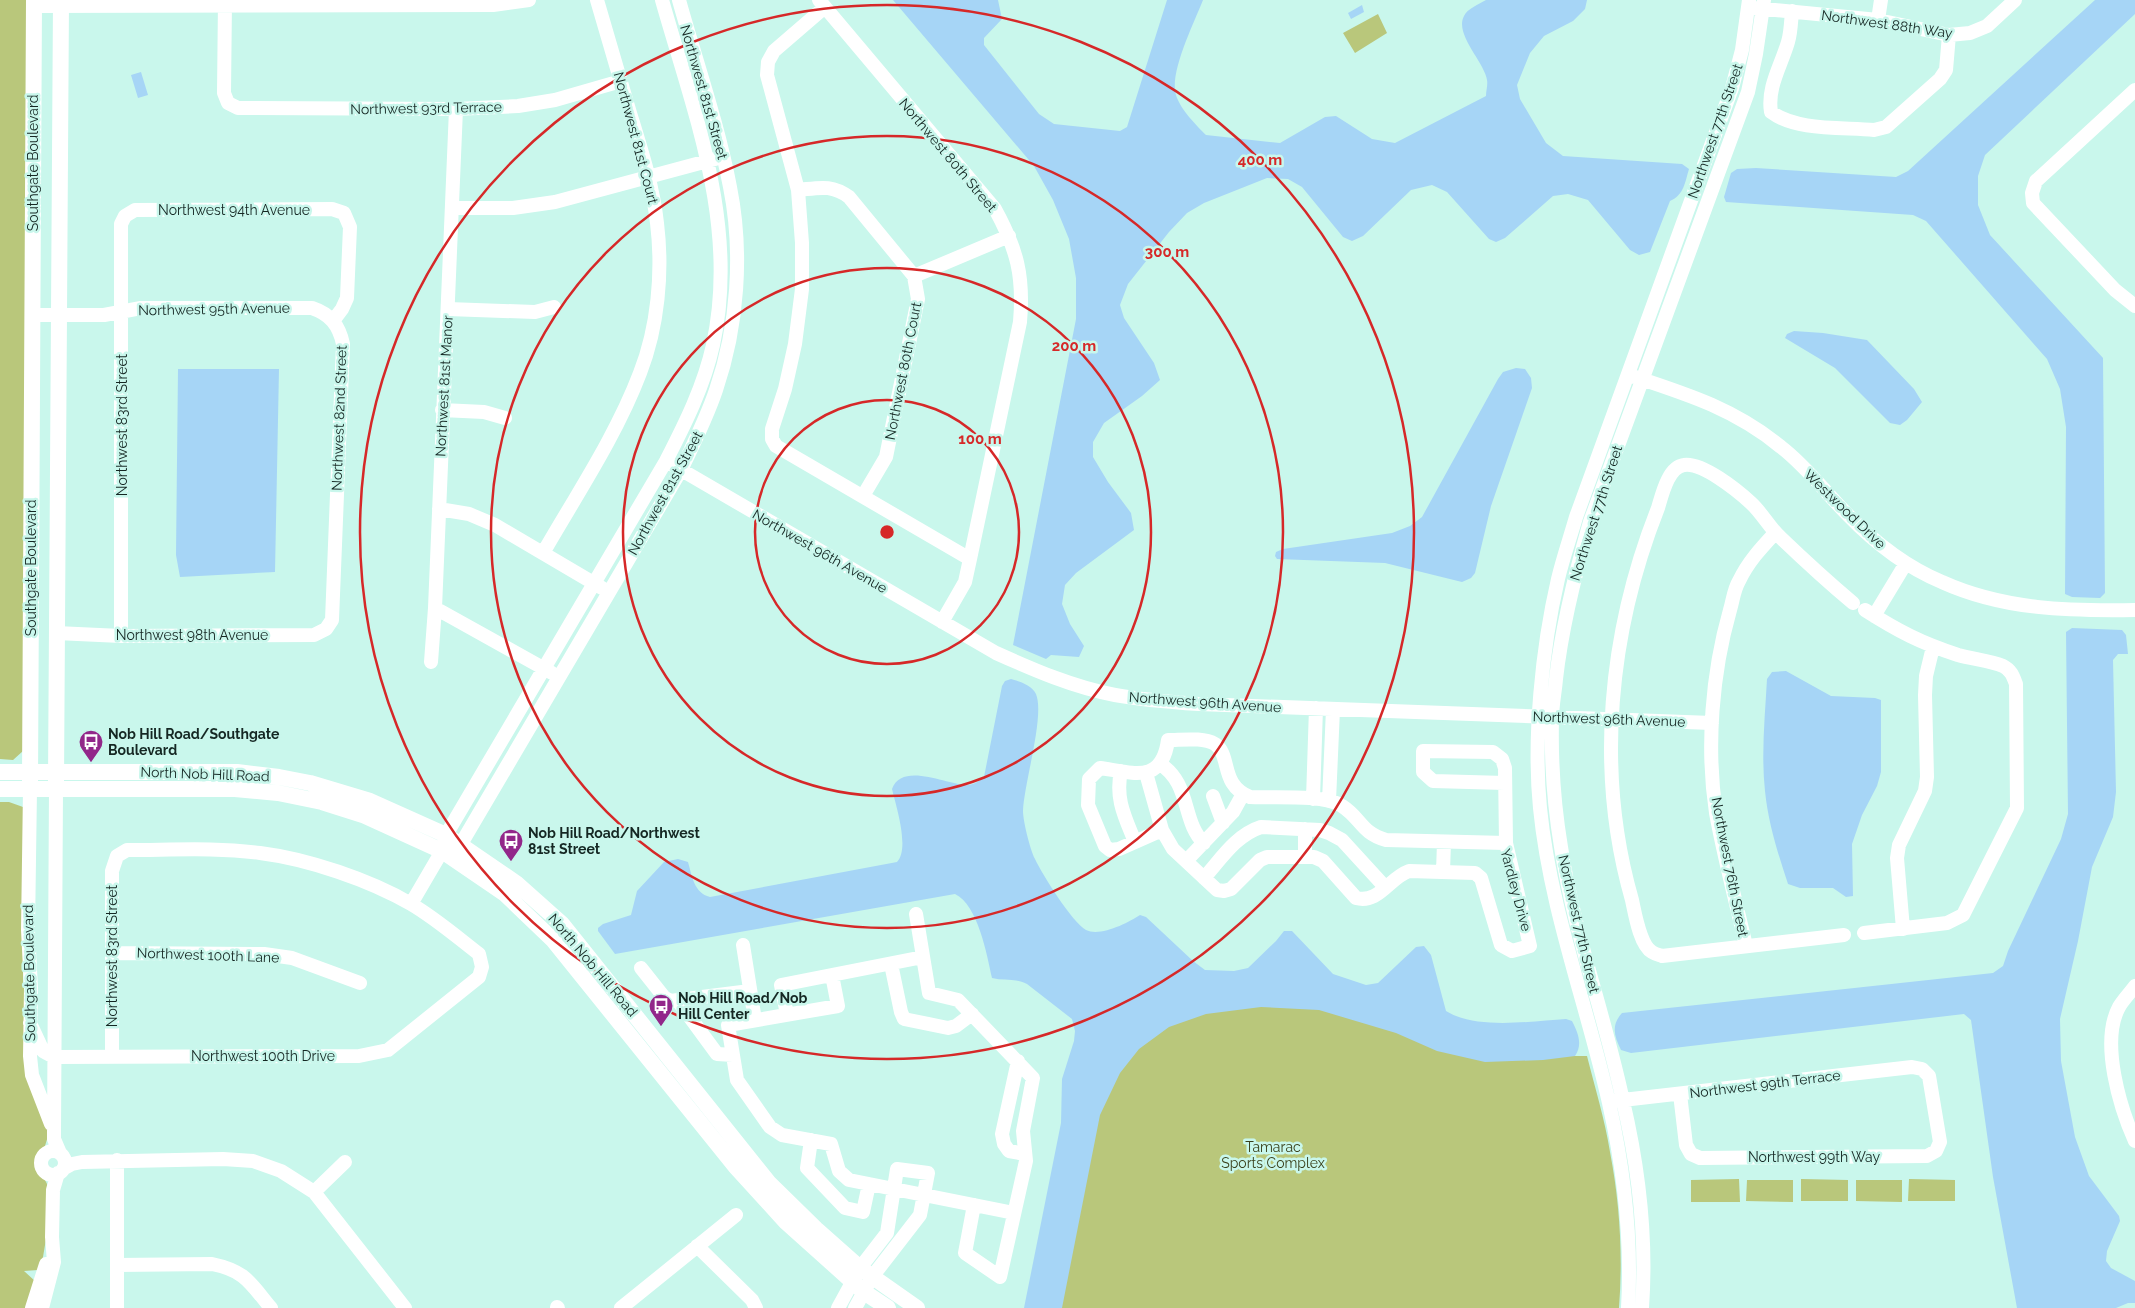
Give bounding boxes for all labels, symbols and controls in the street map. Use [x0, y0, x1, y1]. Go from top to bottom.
street label: Northwest 88th Way [1820, 7, 1954, 41]
street label: Northwest 81st Street [677, 23, 731, 161]
street label: Northwest 77th Street [1684, 61, 1746, 200]
street label: Northwest 81st Court [611, 70, 661, 206]
street label: Southgate Boulevard [25, 95, 41, 231]
street label: Northwest 80th Street [896, 95, 1000, 215]
street label: Northwest 93rd Terrace [350, 99, 502, 117]
text: 400 m [1238, 151, 1282, 169]
street label: Northwest 94th Avenue [158, 202, 310, 218]
text: 300 m [1145, 243, 1189, 261]
street label: Northwest 95th Avenue [138, 300, 290, 318]
street label: Northwest 80th Court [882, 300, 924, 441]
street label: Northwest 81st Manor [432, 315, 456, 457]
text: 200 m [1052, 337, 1096, 355]
street label: Northwest 82nd Street [328, 345, 350, 491]
street label: Northwest 83rd Street [114, 353, 130, 496]
street label: Northwest 81st Street [624, 428, 706, 558]
text: 100 m [958, 430, 1002, 448]
street label: Northwest 77th Street [1567, 443, 1626, 583]
street label: Westwood Drive [1801, 466, 1889, 552]
street label: Southgate Boulevard [23, 500, 39, 636]
street label: Northwest 96th Avenue [750, 506, 890, 596]
centre of rings [878, 523, 896, 541]
street label: Northwest 98th Avenue [116, 627, 268, 643]
street label: Northwest 96th Avenue [1128, 689, 1282, 715]
street label: Northwest 96th Avenue [1532, 708, 1686, 730]
place label: Nob Hill Road/Southgate Boulevard [108, 726, 280, 758]
bus stop icon: Nob Hill Road/Southgate Boulevard [78, 729, 104, 763]
street label: North Nob Hill Road [140, 764, 270, 784]
street label: Northwest 76th Street [1709, 796, 1751, 939]
place label: Nob Hill Road/Northwest 81st Street [528, 825, 700, 857]
bus stop icon: Nob Hill Road/Northwest 81st Street [498, 828, 524, 862]
street label: Yardley Drive [1497, 847, 1535, 933]
street label: Northwest 77th Street [1555, 853, 1603, 995]
street label: Northwest 83rd Street [104, 884, 120, 1027]
street label: Southgate Boulevard [20, 905, 38, 1041]
street label: North Nob Hill Road [545, 910, 641, 1020]
street label: Northwest 100th Lane [136, 945, 280, 965]
place label: Nob Hill Road/Nob Hill Center [678, 990, 808, 1022]
bus stop icon: Nob Hill Road/Nob Hill Center [648, 993, 674, 1027]
street label: Northwest 100th Drive [191, 1048, 335, 1064]
street label: Northwest 99th Terrace [1689, 1067, 1841, 1101]
park label: Tamarac Sports Complex [1221, 1139, 1325, 1171]
street label: Northwest 99th Way [1748, 1149, 1881, 1165]

